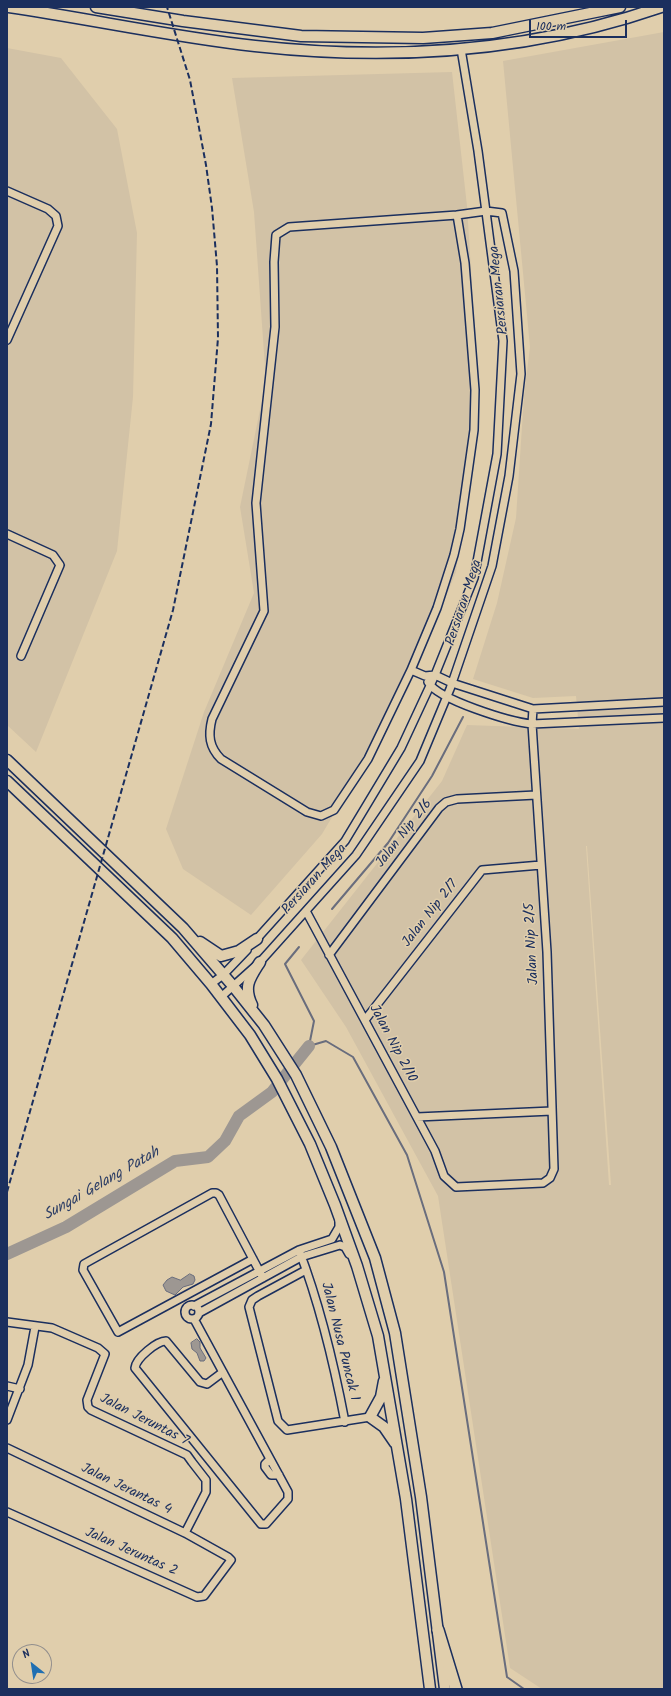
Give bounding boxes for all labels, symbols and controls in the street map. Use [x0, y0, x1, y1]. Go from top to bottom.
scale bar [531, 12, 629, 38]
text: 100 m [536, 17, 566, 36]
street label: Persiaran Mega [487, 245, 513, 335]
street label: Persiaran Mega [443, 558, 487, 648]
street label: Jalan Nip 2/6 [373, 796, 437, 872]
street label: Persiaran Mega [279, 841, 351, 919]
street label: Jalan Nip 2/7 [399, 877, 463, 951]
street label: Jalan Nip 2/5 [522, 903, 544, 985]
street label: Jalan Nip 2/10 [364, 1002, 420, 1086]
water label: Sungai Gelang Patah [41, 1145, 163, 1225]
street label: Jalan Nusa Puncak 1 [316, 1281, 362, 1403]
street label: Jalan Jeruntas 7 [97, 1391, 191, 1451]
street label: Jalan Jerantas 4 [78, 1461, 174, 1519]
street label: Jalan Jeruntas 2 [82, 1525, 180, 1581]
north arrow [12, 1644, 52, 1684]
text: N [19, 1645, 34, 1664]

